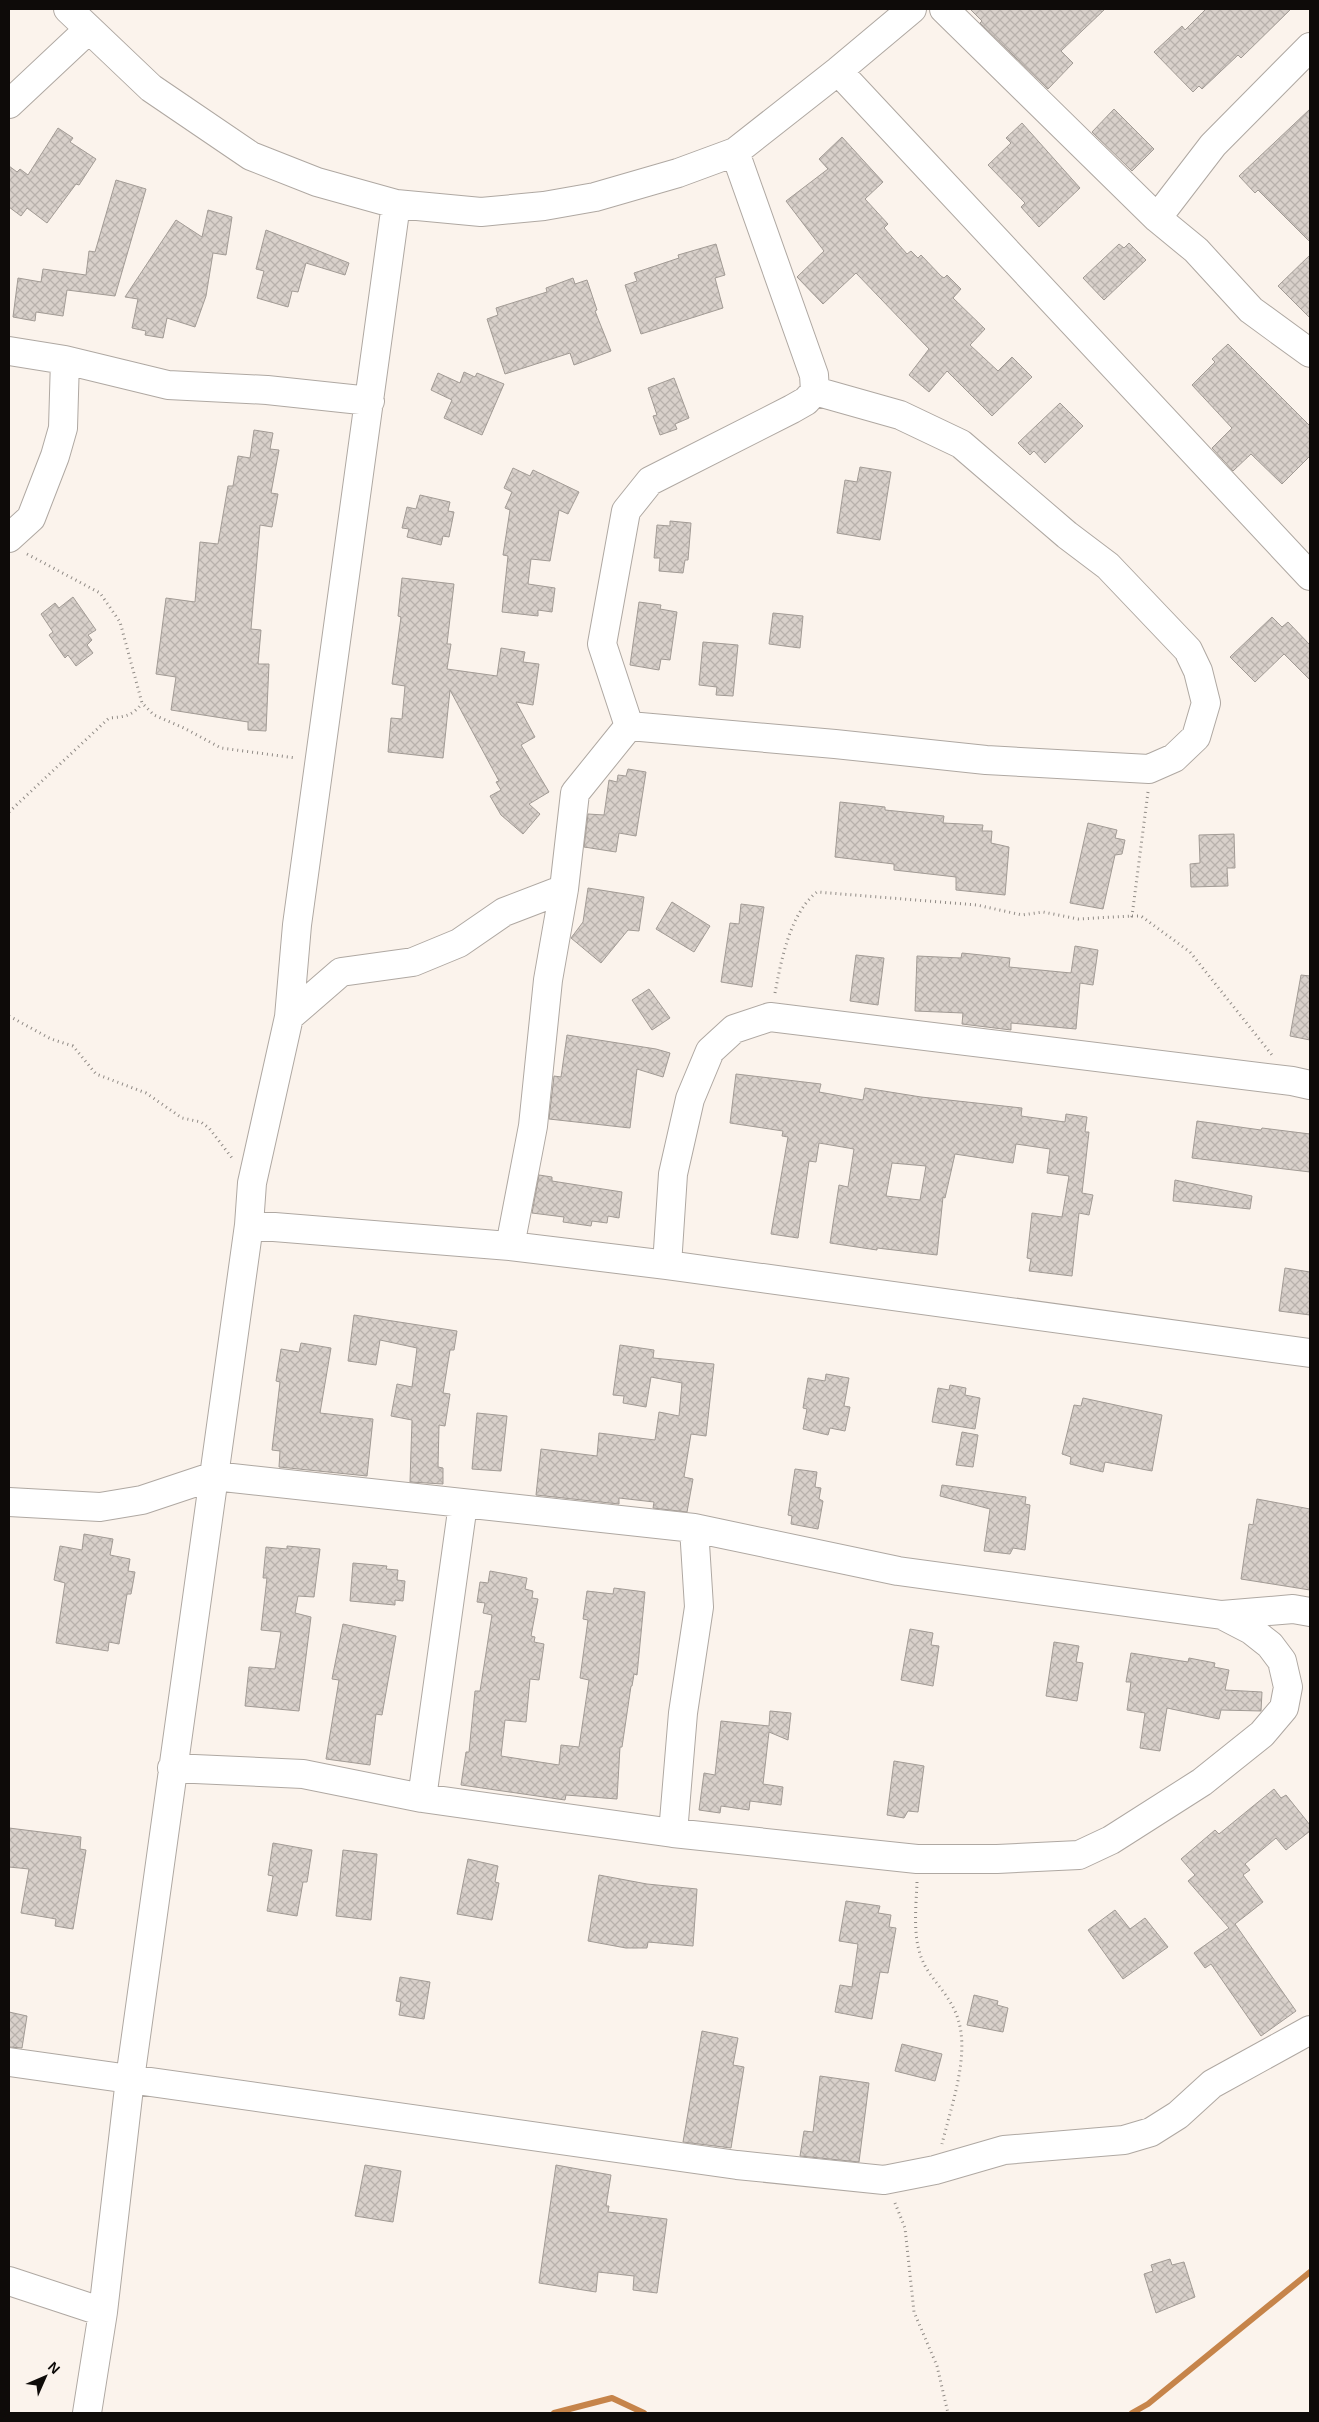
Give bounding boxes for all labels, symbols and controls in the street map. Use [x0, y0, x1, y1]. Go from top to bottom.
north arrow [20, 2352, 70, 2402]
text: N [45, 2359, 63, 2377]

